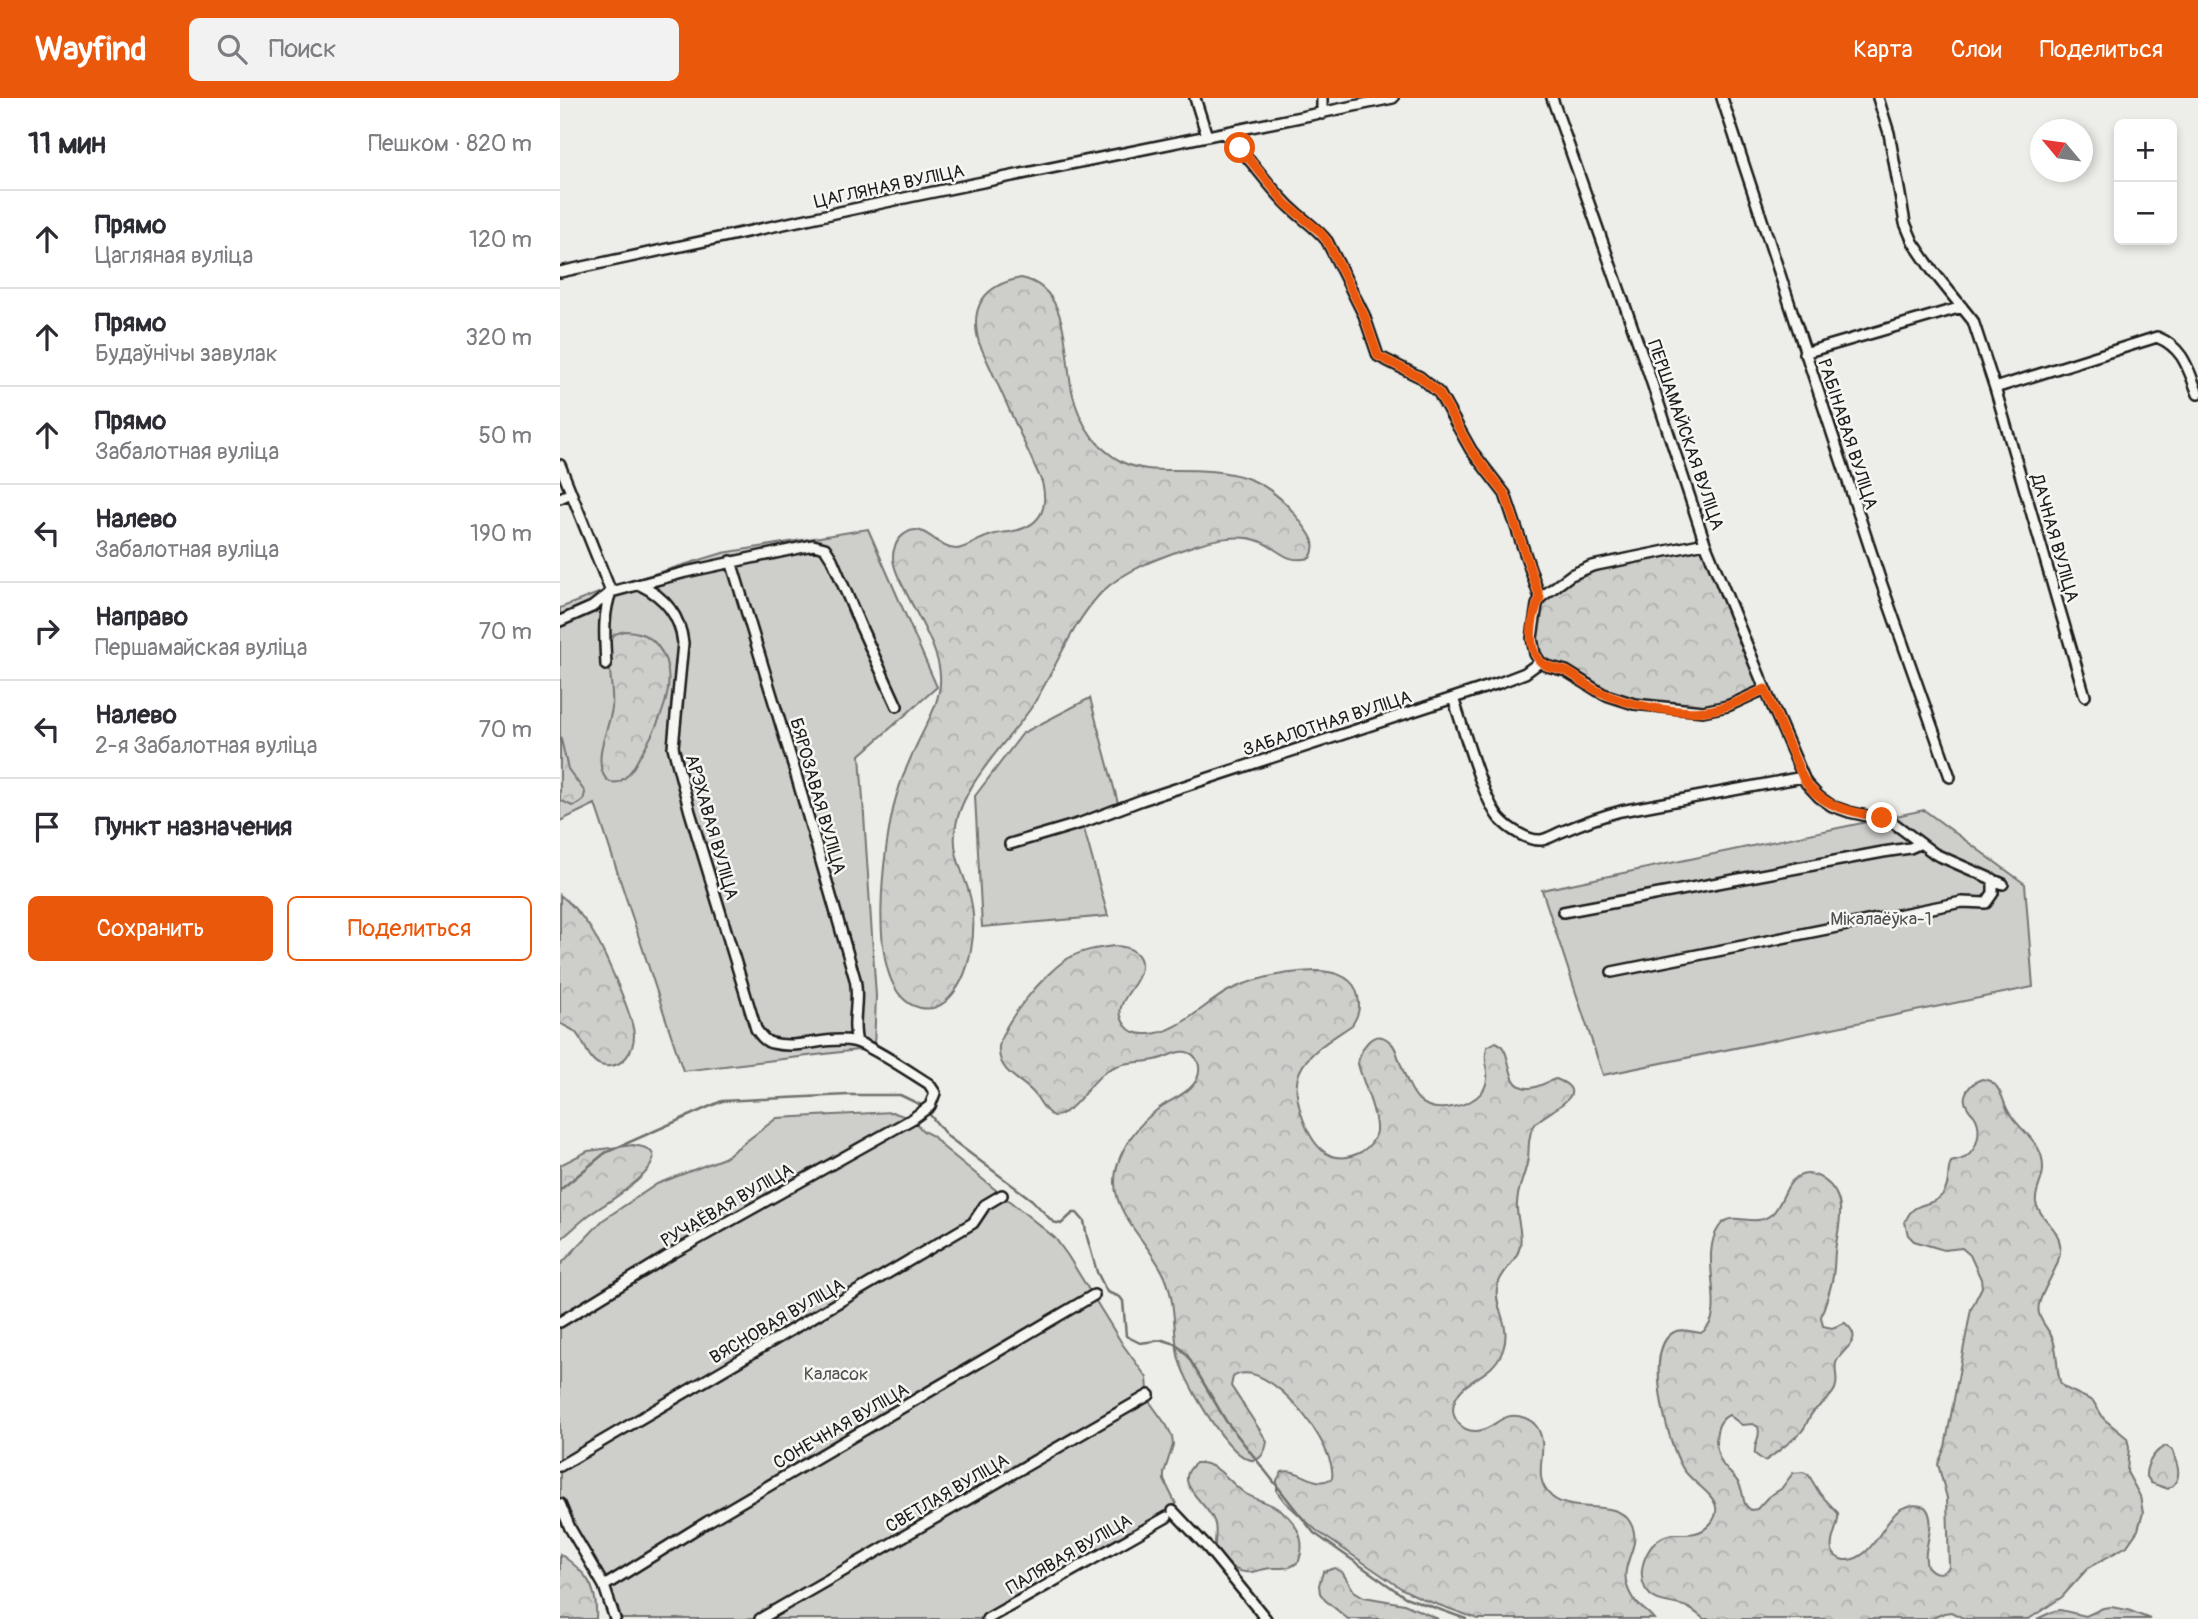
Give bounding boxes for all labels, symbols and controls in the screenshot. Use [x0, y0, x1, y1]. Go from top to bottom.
search box [189, 18, 679, 81]
text: Wayfind [35, 29, 147, 70]
icon: search [213, 30, 251, 68]
text: Поиск [269, 33, 337, 65]
text: Карта [1853, 35, 1913, 64]
text: Слои [1951, 35, 2002, 64]
text: Поделиться [2040, 35, 2163, 64]
north arrow [2030, 119, 2093, 182]
map controls [2114, 119, 2177, 245]
button: + [2114, 119, 2177, 182]
text: 11 мин [28, 125, 106, 162]
text: Пешком · 820 m [368, 129, 532, 158]
route start [1224, 132, 1255, 163]
street label: ЦАГЛЯНАЯ ВУЛІЦА [812, 159, 967, 214]
button: − [2114, 182, 2177, 245]
text: Прямо [95, 209, 166, 241]
icon: ahead [28, 220, 66, 258]
text: 120 m [469, 225, 532, 254]
text: Цагляная вуліца [95, 241, 253, 270]
text: Прямо [95, 307, 166, 339]
icon: ahead [28, 318, 66, 356]
text: 320 m [465, 323, 532, 352]
street label: ПЕРШАМАЙСКАЯ ВУЛІЦА [1642, 337, 1729, 534]
text: Будаўнічы завулак [95, 339, 278, 368]
street label: РАБІНАВАЯ ВУЛІЦА [1812, 356, 1883, 513]
text: Прямо [95, 405, 166, 437]
icon: ahead [28, 416, 66, 454]
text: 50 m [478, 421, 532, 450]
text: Забалотная вуліца [95, 437, 279, 466]
street label: ДАЧНАЯ ВУЛІЦА [2025, 471, 2084, 605]
text: Налево [95, 503, 177, 535]
icon: left [28, 514, 66, 552]
text: 190 m [470, 519, 532, 548]
text: Забалотная вуліца [95, 535, 279, 564]
text: Направо [95, 601, 188, 633]
icon: right [28, 612, 66, 650]
text: 70 m [479, 617, 532, 646]
text: Першамайская вуліца [95, 633, 307, 662]
street label: ЗАБАЛОТНАЯ ВУЛІЦА [1240, 685, 1415, 762]
text: Налево [95, 699, 177, 731]
icon: left [28, 710, 66, 748]
text: 70 m [479, 715, 532, 744]
street label: БЯРОЗАВАЯ ВУЛІЦА [784, 715, 851, 877]
text: 2-я Забалотная вуліца [95, 731, 318, 760]
street label: АРЭХАВАЯ ВУЛІЦА [680, 752, 743, 903]
route end [1866, 802, 1897, 833]
icon: arrive [28, 808, 66, 846]
text: Пункт назначения [95, 811, 292, 843]
button: Сохранить [28, 896, 273, 961]
button: Поделиться [287, 896, 532, 961]
park label: Мікалаёўка-1 [1830, 908, 1932, 931]
street label: РУЧАЁВАЯ ВУЛІЦА [657, 1158, 798, 1253]
street label: ВЯСНОВАЯ ВУЛІЦА [706, 1273, 849, 1369]
park label: Каласок [804, 1363, 868, 1386]
street label: СОНЕЧНАЯ ВУЛІЦА [769, 1378, 913, 1475]
street label: СВЕТЛАЯ ВУЛІЦА [881, 1449, 1013, 1538]
street label: ПАЛЯВАЯ ВУЛІЦА [1002, 1509, 1136, 1600]

